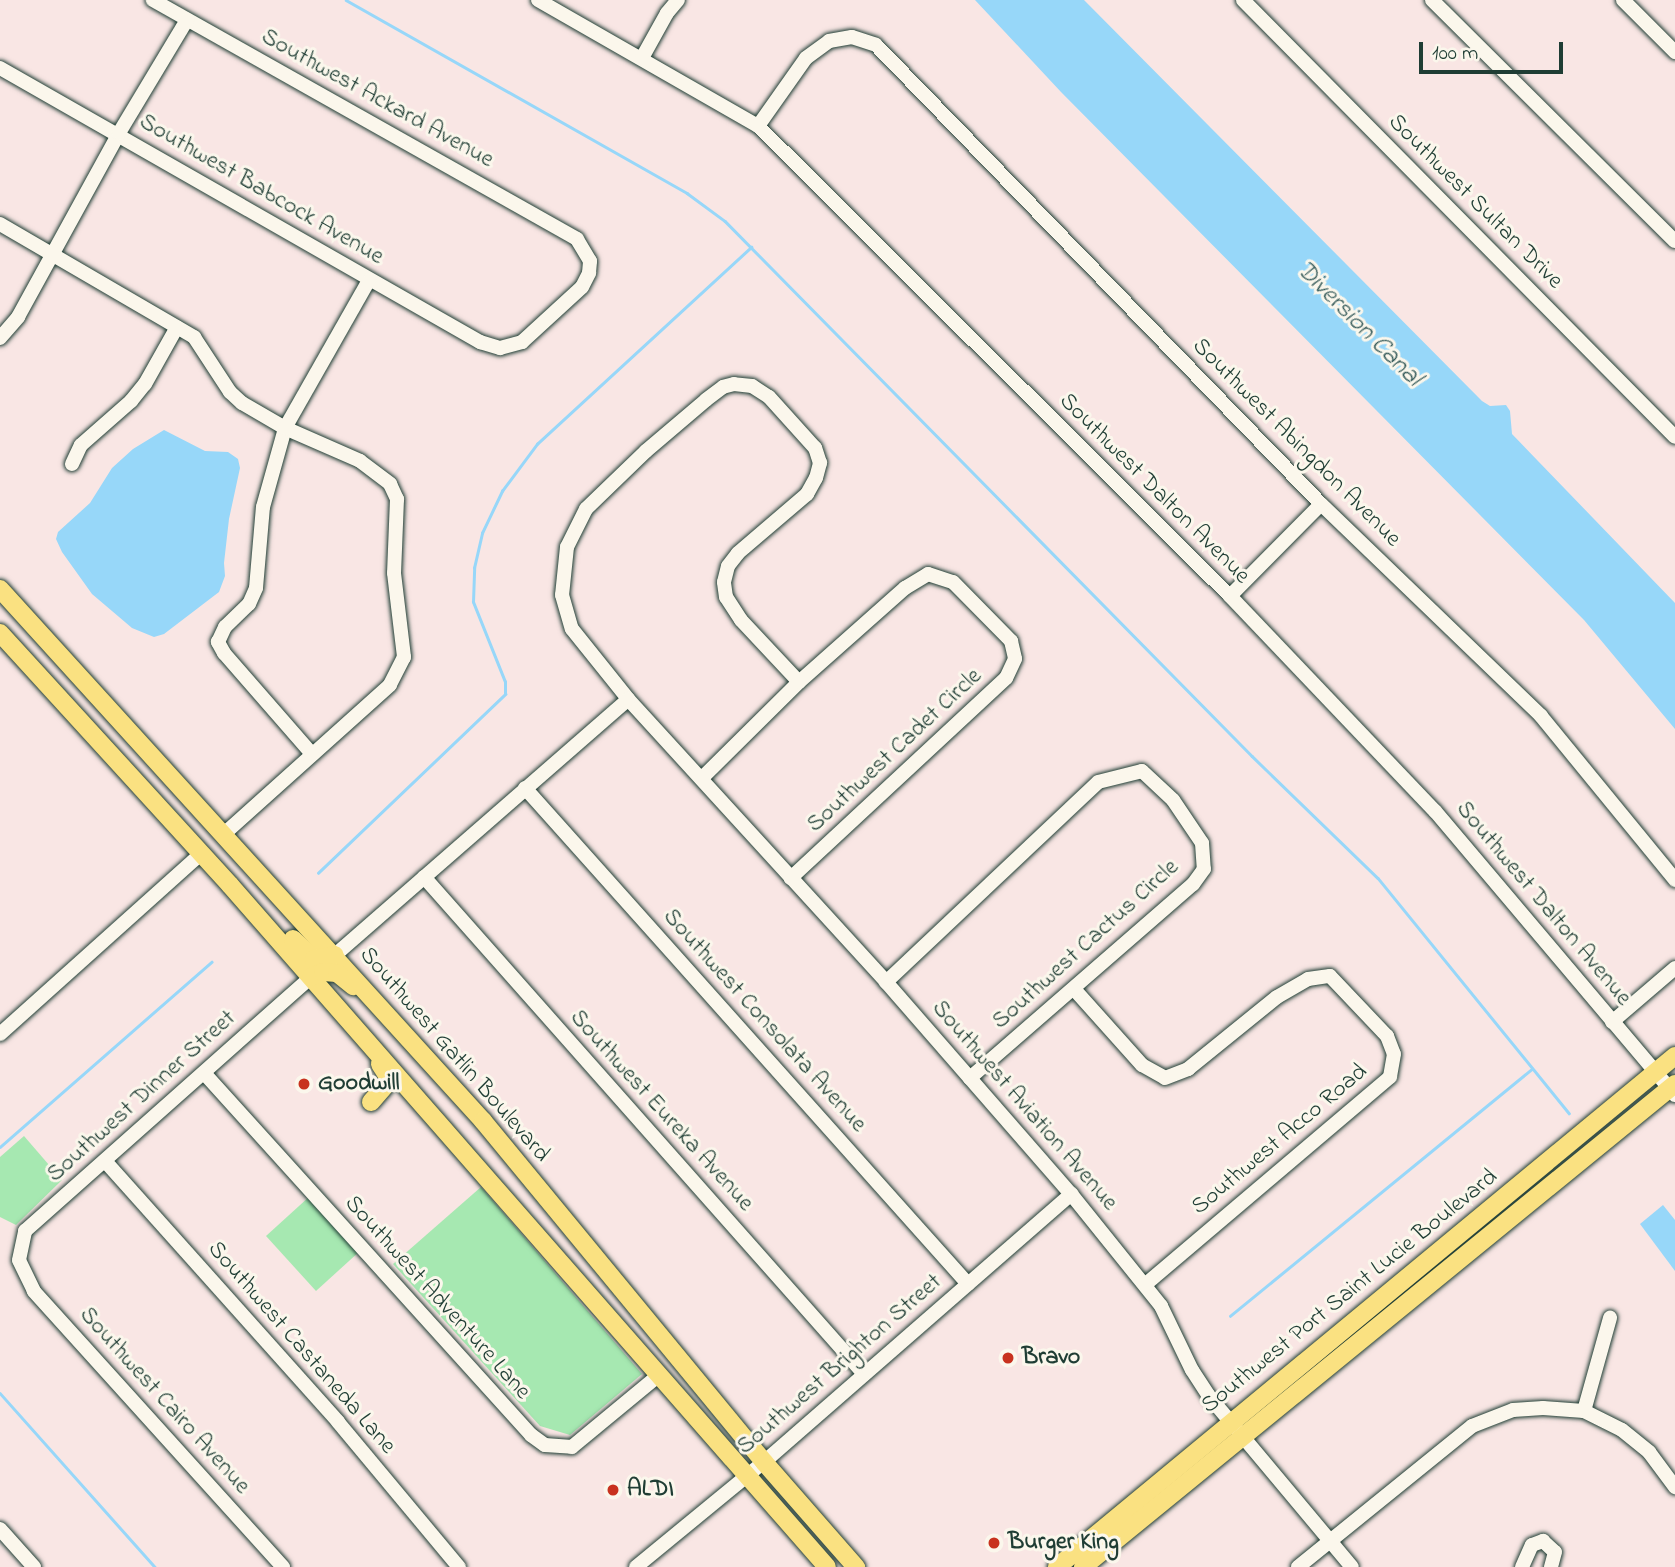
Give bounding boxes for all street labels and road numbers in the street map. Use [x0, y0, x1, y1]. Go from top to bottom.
street label: Southwest Ackard Avenue [256, 23, 498, 175]
street label: Southwest Babcock Avenue [134, 108, 388, 272]
street label: Southwest Sultan Drive [1381, 108, 1569, 296]
street label: Southwest Abingdon Avenue [1185, 332, 1407, 554]
street label: Southwest Dalton Avenue [1052, 387, 1256, 591]
street label: Southwest Cadet Circle [802, 663, 988, 839]
street label: Southwest Dalton Avenue [1449, 796, 1637, 1012]
street label: Southwest Cactus Circle [987, 854, 1185, 1036]
street label: Southwest Consolata Avenue [656, 903, 872, 1139]
street label: Southwest Gatlin Boulevard [353, 941, 555, 1169]
street label: Southwest Aviation Avenue [925, 995, 1123, 1217]
street label: Southwest Eureka Avenue [563, 1004, 759, 1218]
street label: Southwest Dinner Street [42, 1005, 242, 1189]
street label: Southwest Acco Road [1186, 1058, 1374, 1222]
street label: Southwest Port Saint Lucie Boulevard [1196, 1163, 1504, 1421]
street label: Southwest Adventure Lane [338, 1190, 536, 1406]
street label: Southwest Castaneda Lane [201, 1236, 401, 1460]
street label: Southwest Brighton Street [732, 1268, 948, 1462]
street label: Southwest Cairo Avenue [72, 1301, 256, 1501]

